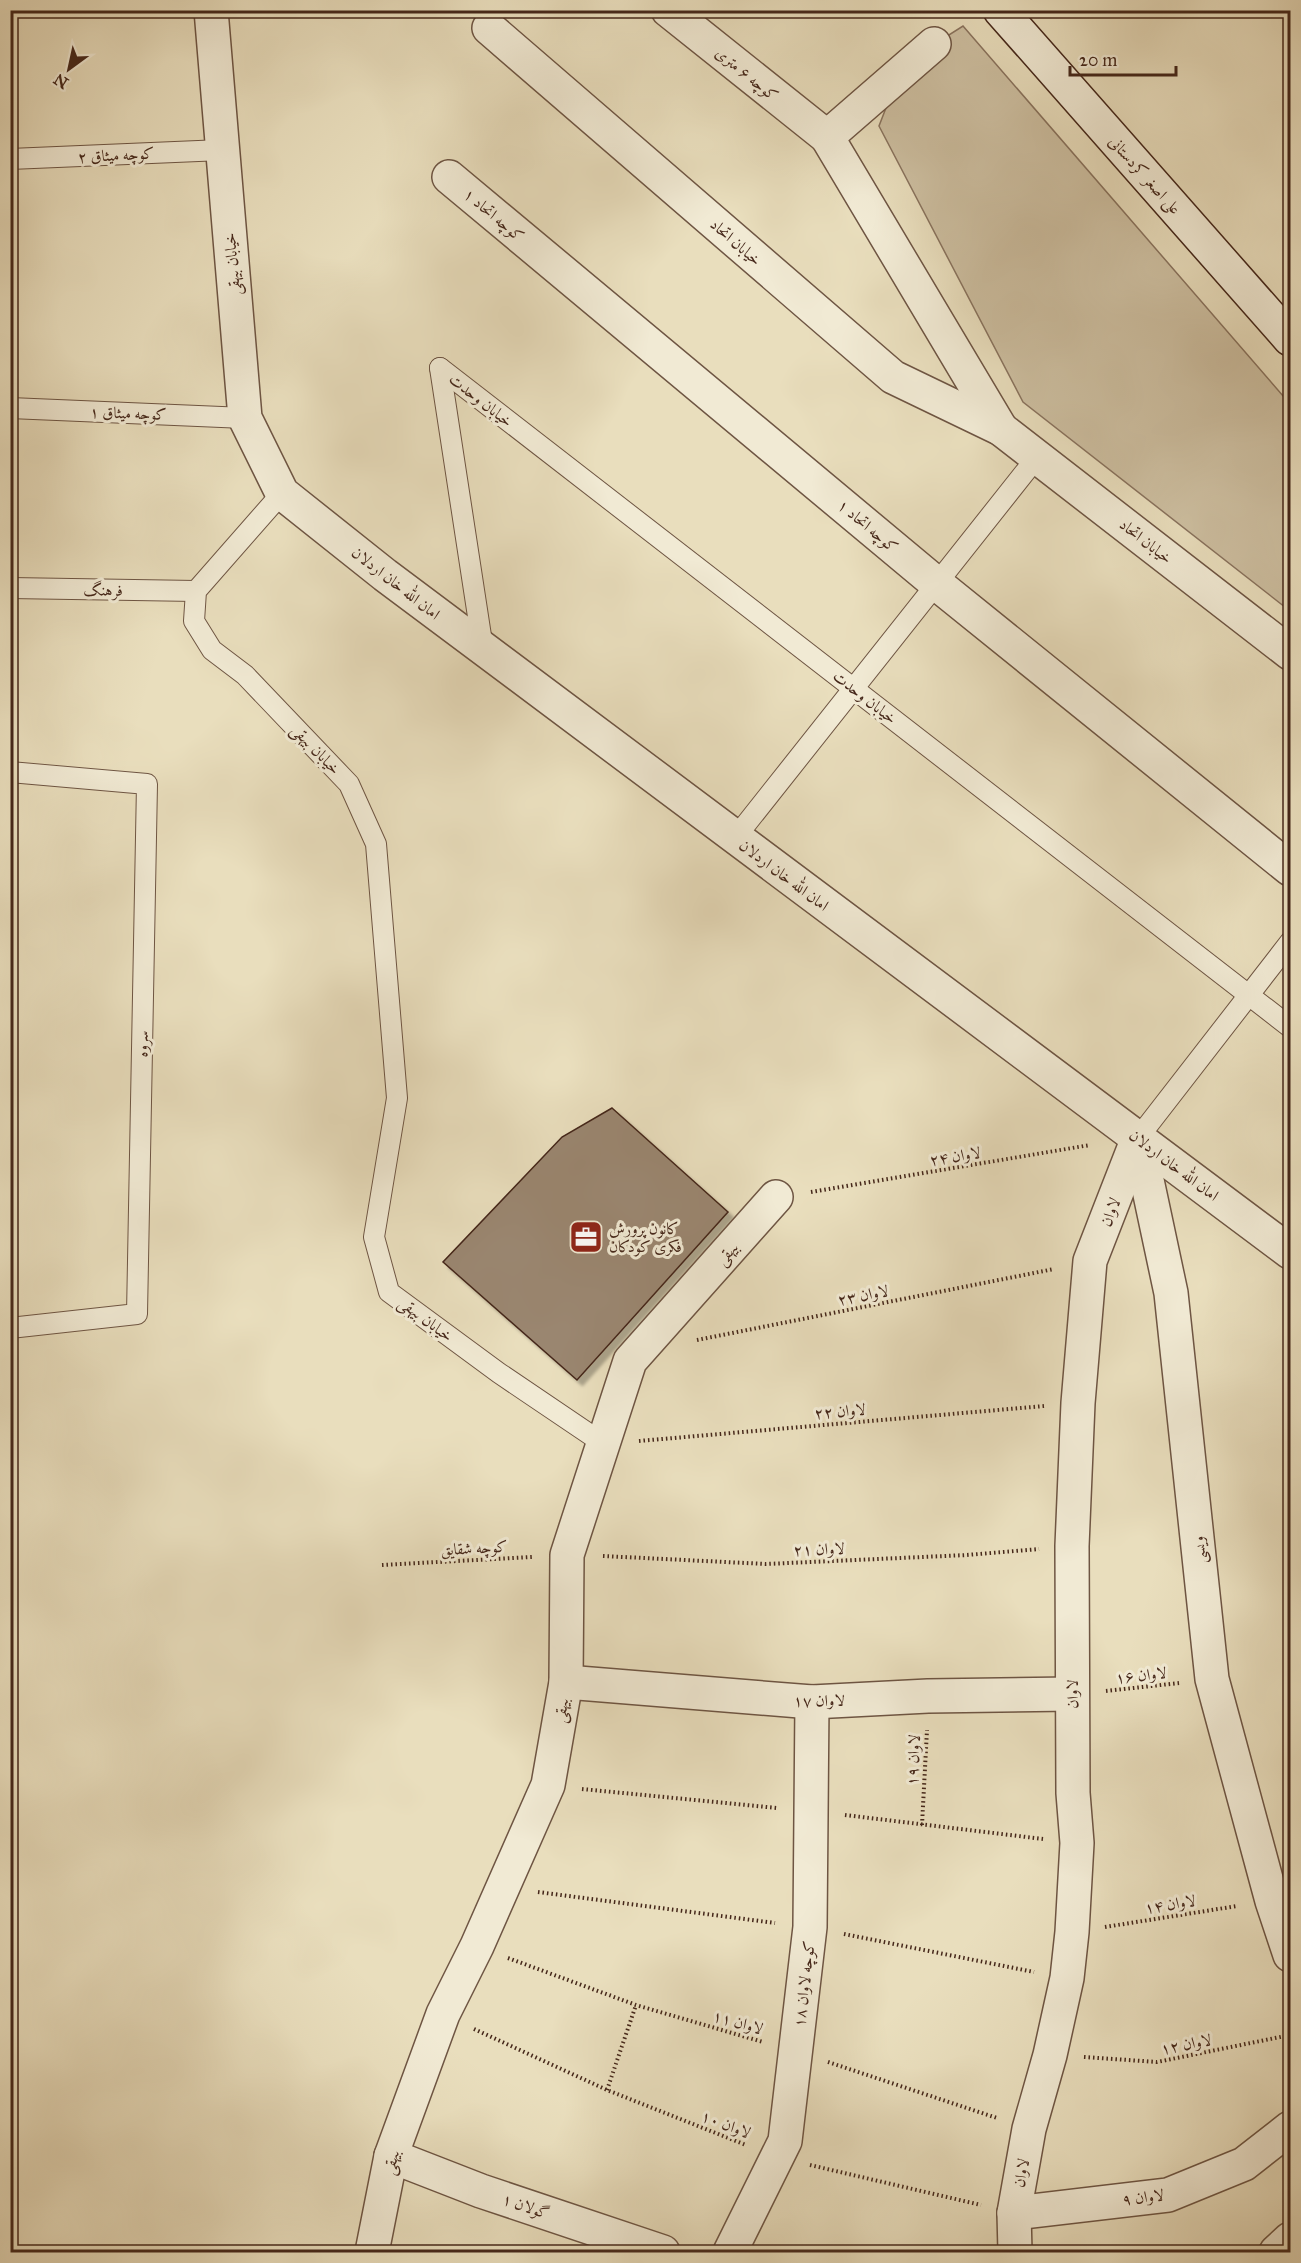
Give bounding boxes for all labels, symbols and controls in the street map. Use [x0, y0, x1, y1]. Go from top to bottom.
north arrow [39, 39, 99, 99]
scale bar [1070, 39, 1176, 77]
street label: کوچه ۶ متری [710, 43, 782, 107]
text: 20 m [1079, 49, 1117, 71]
text: N [50, 69, 72, 93]
street label: علی اصغر کردستانی [1103, 132, 1185, 219]
street label: کوچه میثاق ۲ [77, 144, 155, 168]
street label: کوچه اتحاد ۱ [459, 184, 528, 247]
street label: خیابان اتحاد [706, 215, 766, 269]
street label: خیابان بیهقی [220, 232, 246, 296]
street label: خیابان وحدت [445, 369, 517, 431]
street label: کوچه میثاق ۱ [89, 402, 167, 426]
street label: کوچه اتحاد ۱ [833, 495, 902, 558]
street label: خیابان اتحاد [1116, 514, 1176, 568]
street label: امان الله خان اردلان [348, 540, 446, 623]
street label: فرهنگ [83, 579, 123, 601]
street label: خیابان وحدت [829, 666, 901, 728]
street label: خیابان بیهقی [286, 720, 345, 780]
street label: امان الله خان اردلان [736, 833, 834, 915]
street label: سروه [132, 1031, 153, 1058]
street label: امان الله خان اردلان [1126, 1123, 1224, 1205]
street label: لاوان ۲۴ [928, 1143, 982, 1169]
street label: لاوان [1096, 1195, 1124, 1229]
office icon: کانون پرورش فکری کودکان [568, 1219, 604, 1255]
place label: کانون پرورش فکری کودکان [609, 1219, 682, 1257]
street label: بیهقی [711, 1237, 744, 1270]
street label: لاوان ۲۳ [836, 1281, 890, 1309]
street label: خیابان بیهقی [394, 1293, 457, 1347]
street label: لاوان ۲۲ [814, 1399, 867, 1423]
street label: ویسی [1188, 1535, 1212, 1565]
street label: کوچه شقایق [440, 1537, 508, 1561]
street label: لاوان ۲۱ [793, 1539, 845, 1559]
street label: لاوان ۱۶ [1114, 1663, 1168, 1687]
street label: لاوان [1063, 1679, 1082, 1709]
street label: لاوان ۱۷ [793, 1691, 845, 1710]
street label: بیهقی [550, 1696, 574, 1724]
street label: لاوان ۱۹ [902, 1734, 924, 1786]
street label: لاوان ۱۴ [1143, 1891, 1197, 1917]
street label: کوچه لاوان ۱۸ [789, 1940, 821, 2028]
street label: لاوان ۱۱ [711, 2006, 766, 2038]
street label: لاوان ۱۲ [1159, 2030, 1213, 2058]
street label: لاوان ۱۰ [699, 2106, 754, 2142]
street label: بیهقی [379, 2147, 405, 2177]
street label: لاوان [1009, 2157, 1033, 2189]
street label: لاوان ۹ [1121, 2185, 1165, 2209]
street label: گولان ۱ [500, 2189, 552, 2224]

